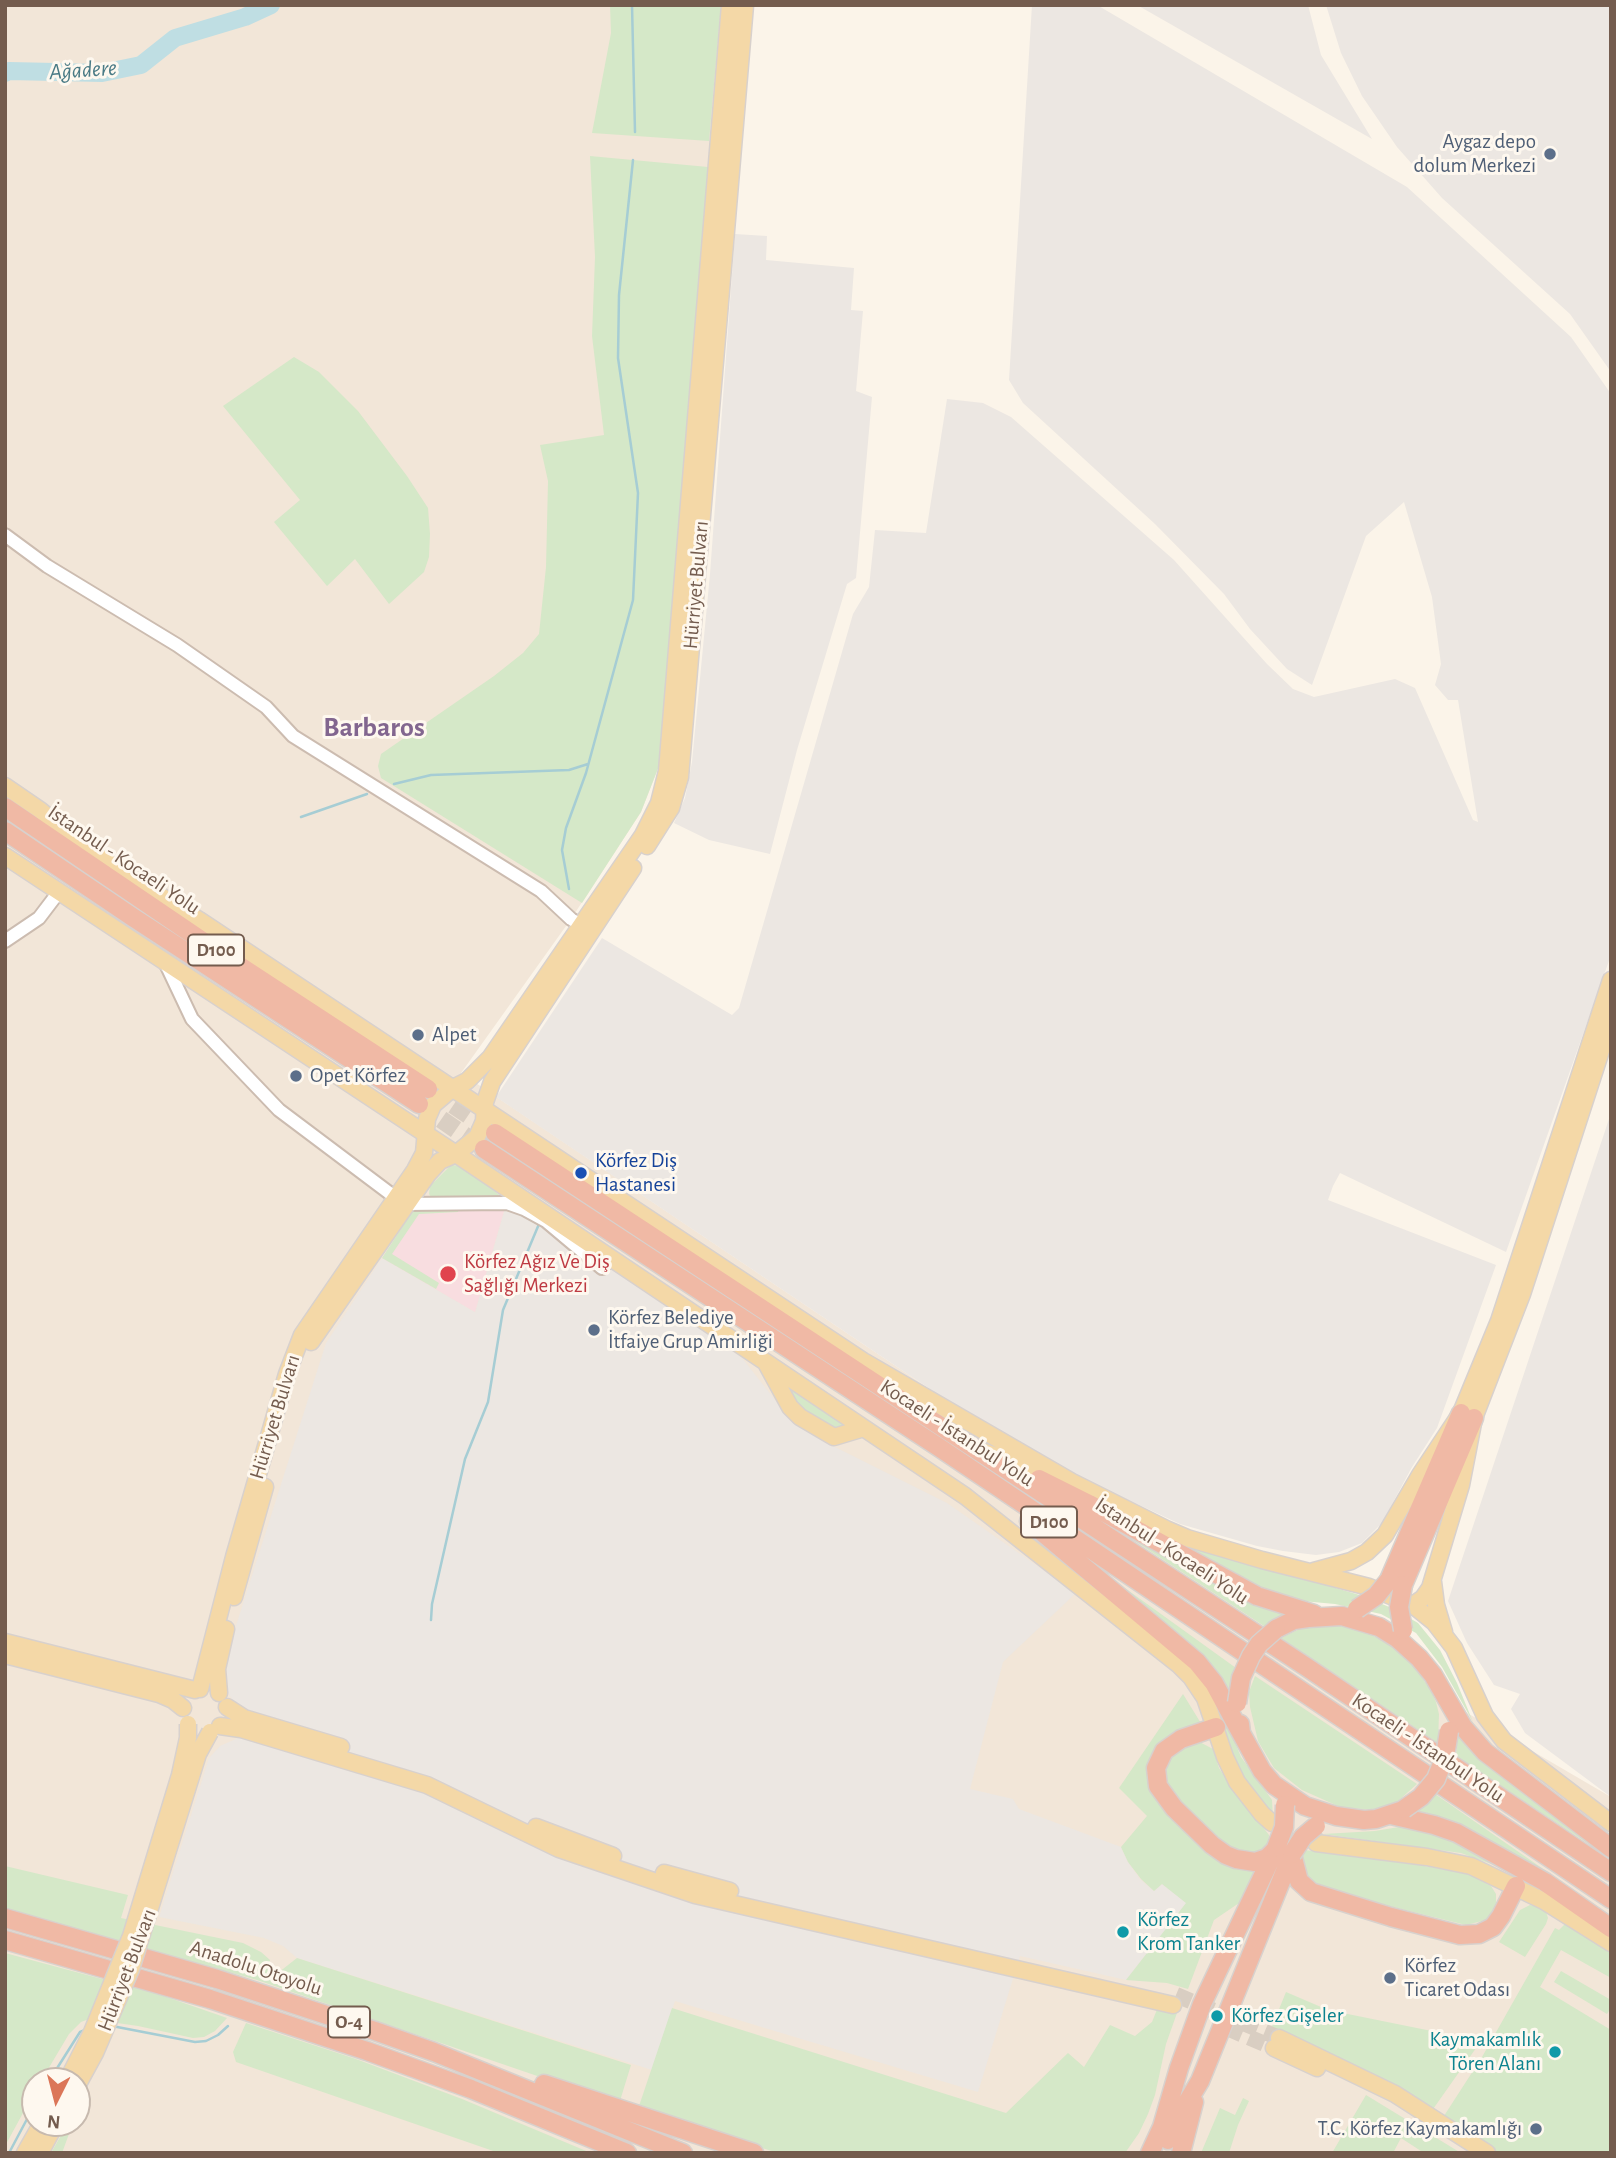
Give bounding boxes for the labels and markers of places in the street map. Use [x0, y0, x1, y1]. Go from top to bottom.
place label: Aygaz depo dolum Merkezi [1414, 129, 1536, 179]
marker: Aygaz depo dolum Merkezi [1542, 146, 1558, 162]
place label: Alpet [432, 1022, 476, 1048]
marker: Alpet [410, 1027, 426, 1043]
place label: Opet Körfez [310, 1063, 406, 1089]
marker: Opet Körfez [288, 1068, 304, 1084]
place label: Körfez Diş Hastanesi [595, 1148, 677, 1198]
marker: Körfez Diş Hastanesi [573, 1165, 589, 1181]
place label: Körfez Ağız Ve Diş Sağlığı Merkezi [464, 1249, 610, 1299]
marker: Körfez Ağız Ve Diş Sağlığı Merkezi [438, 1264, 458, 1284]
place label: Körfez Belediye İtfaiye Grup Amirliği [608, 1305, 773, 1355]
marker: Körfez Belediye İtfaiye Grup Amirliği [586, 1322, 602, 1338]
place label: Körfez Krom Tanker [1137, 1907, 1240, 1957]
marker: Körfez Krom Tanker [1115, 1924, 1131, 1940]
place label: Körfez Ticaret Odası [1404, 1953, 1510, 2003]
marker: Körfez Ticaret Odası [1382, 1970, 1398, 1986]
place label: Körfez Gişeler [1231, 2003, 1343, 2029]
marker: Körfez Gişeler [1209, 2008, 1225, 2024]
place label: Kaymakamlık Tören Alanı [1430, 2027, 1541, 2077]
marker: Kaymakamlık Tören Alanı [1547, 2044, 1563, 2060]
place label: T.C. Körfez Kaymakamlığı [1318, 2116, 1522, 2142]
marker: T.C. Körfez Kaymakamlığı [1528, 2121, 1544, 2137]

